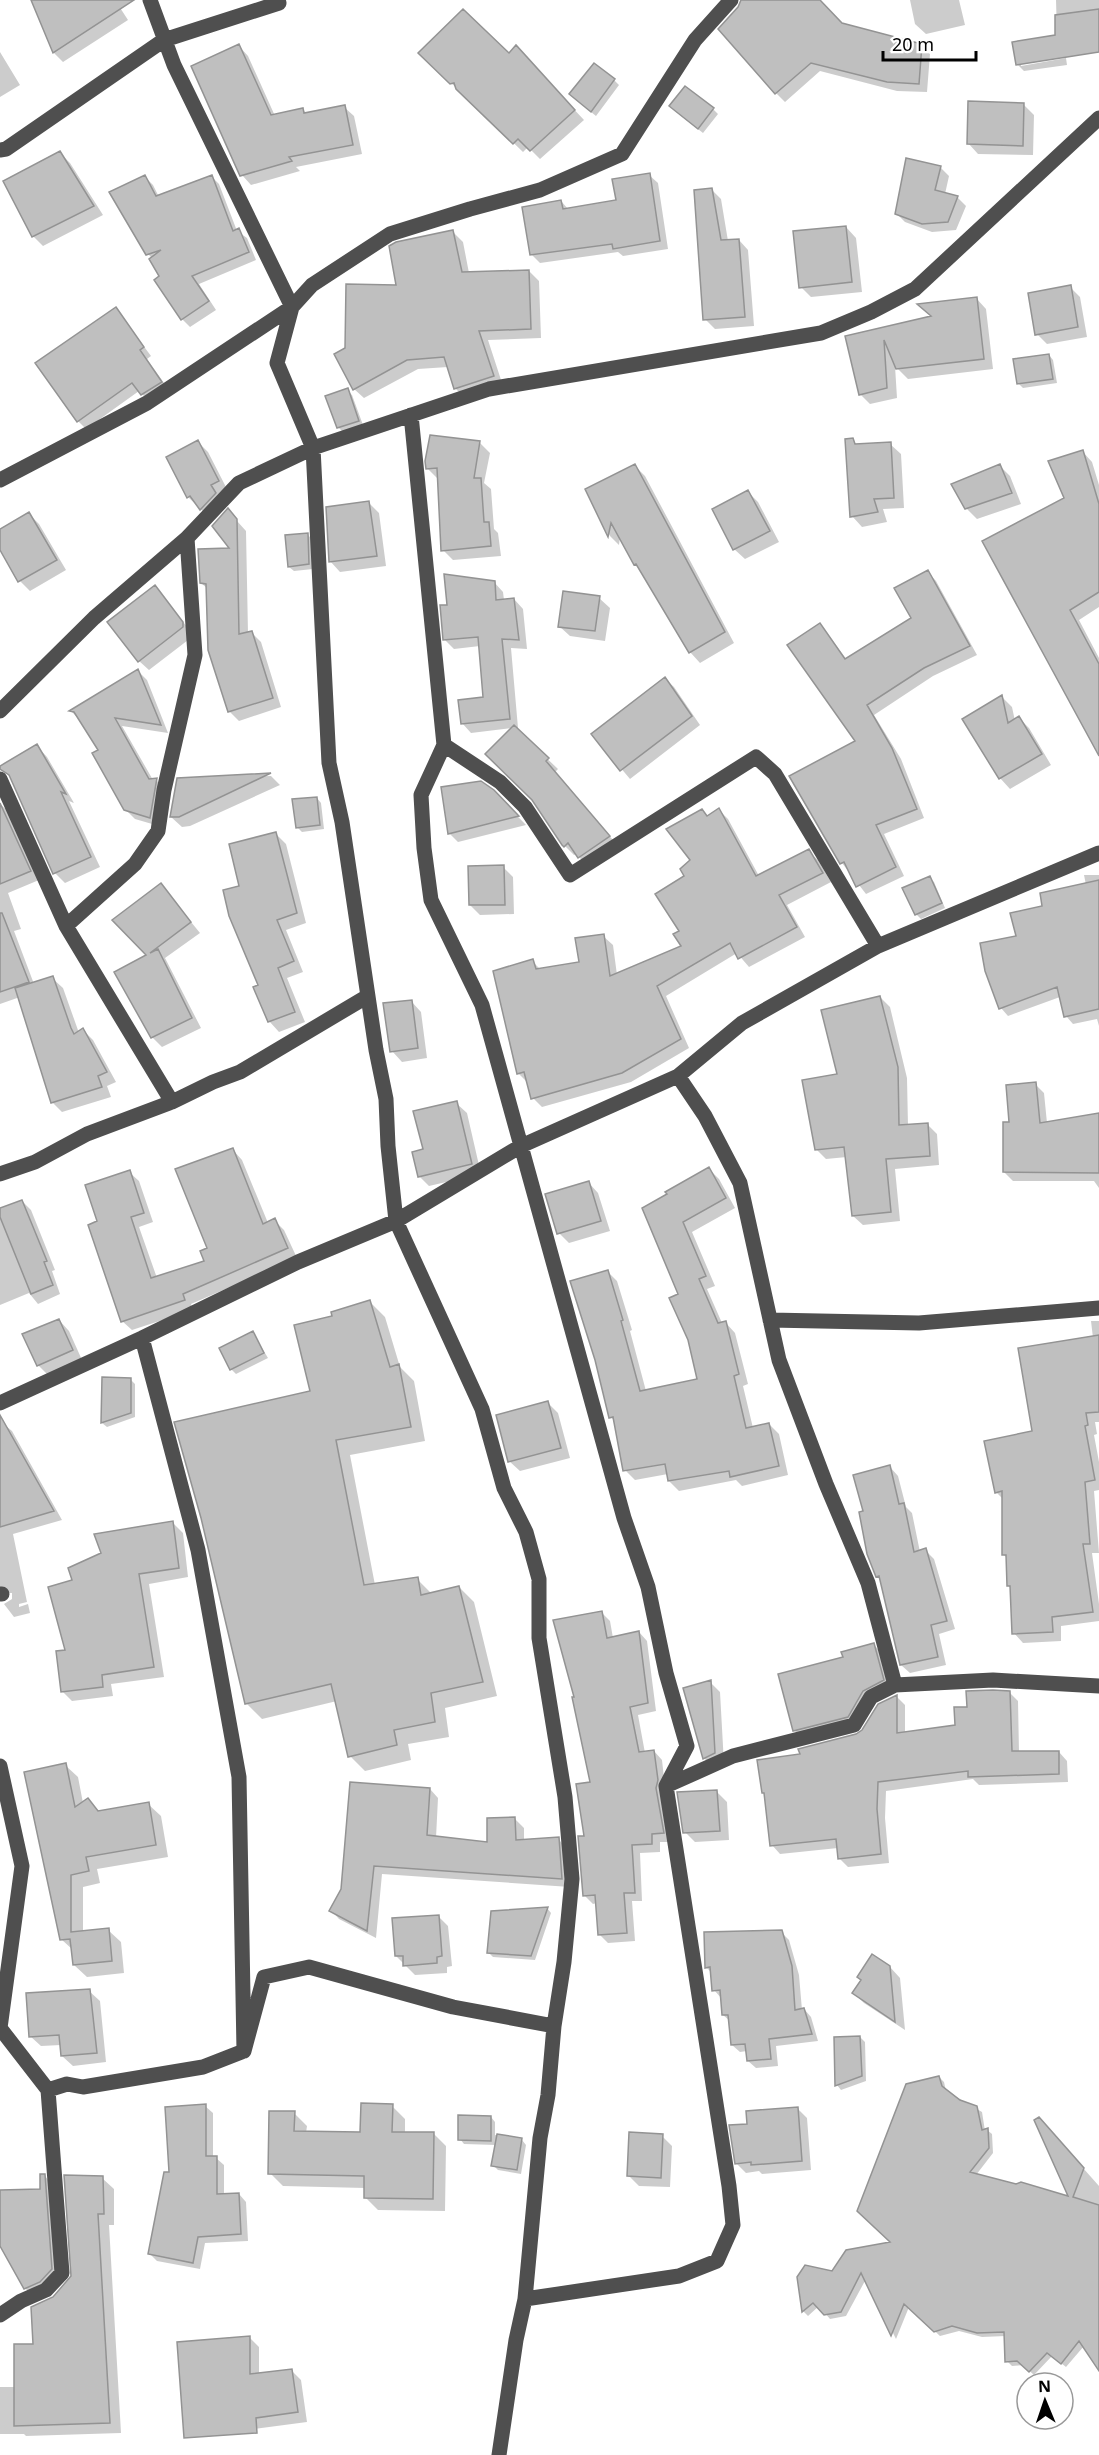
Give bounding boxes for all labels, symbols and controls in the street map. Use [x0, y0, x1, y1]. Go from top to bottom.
scale bar [883, 24, 976, 62]
text: 20 m [892, 32, 934, 56]
north arrow [1015, 2371, 1075, 2431]
text: N [1038, 2375, 1051, 2397]

